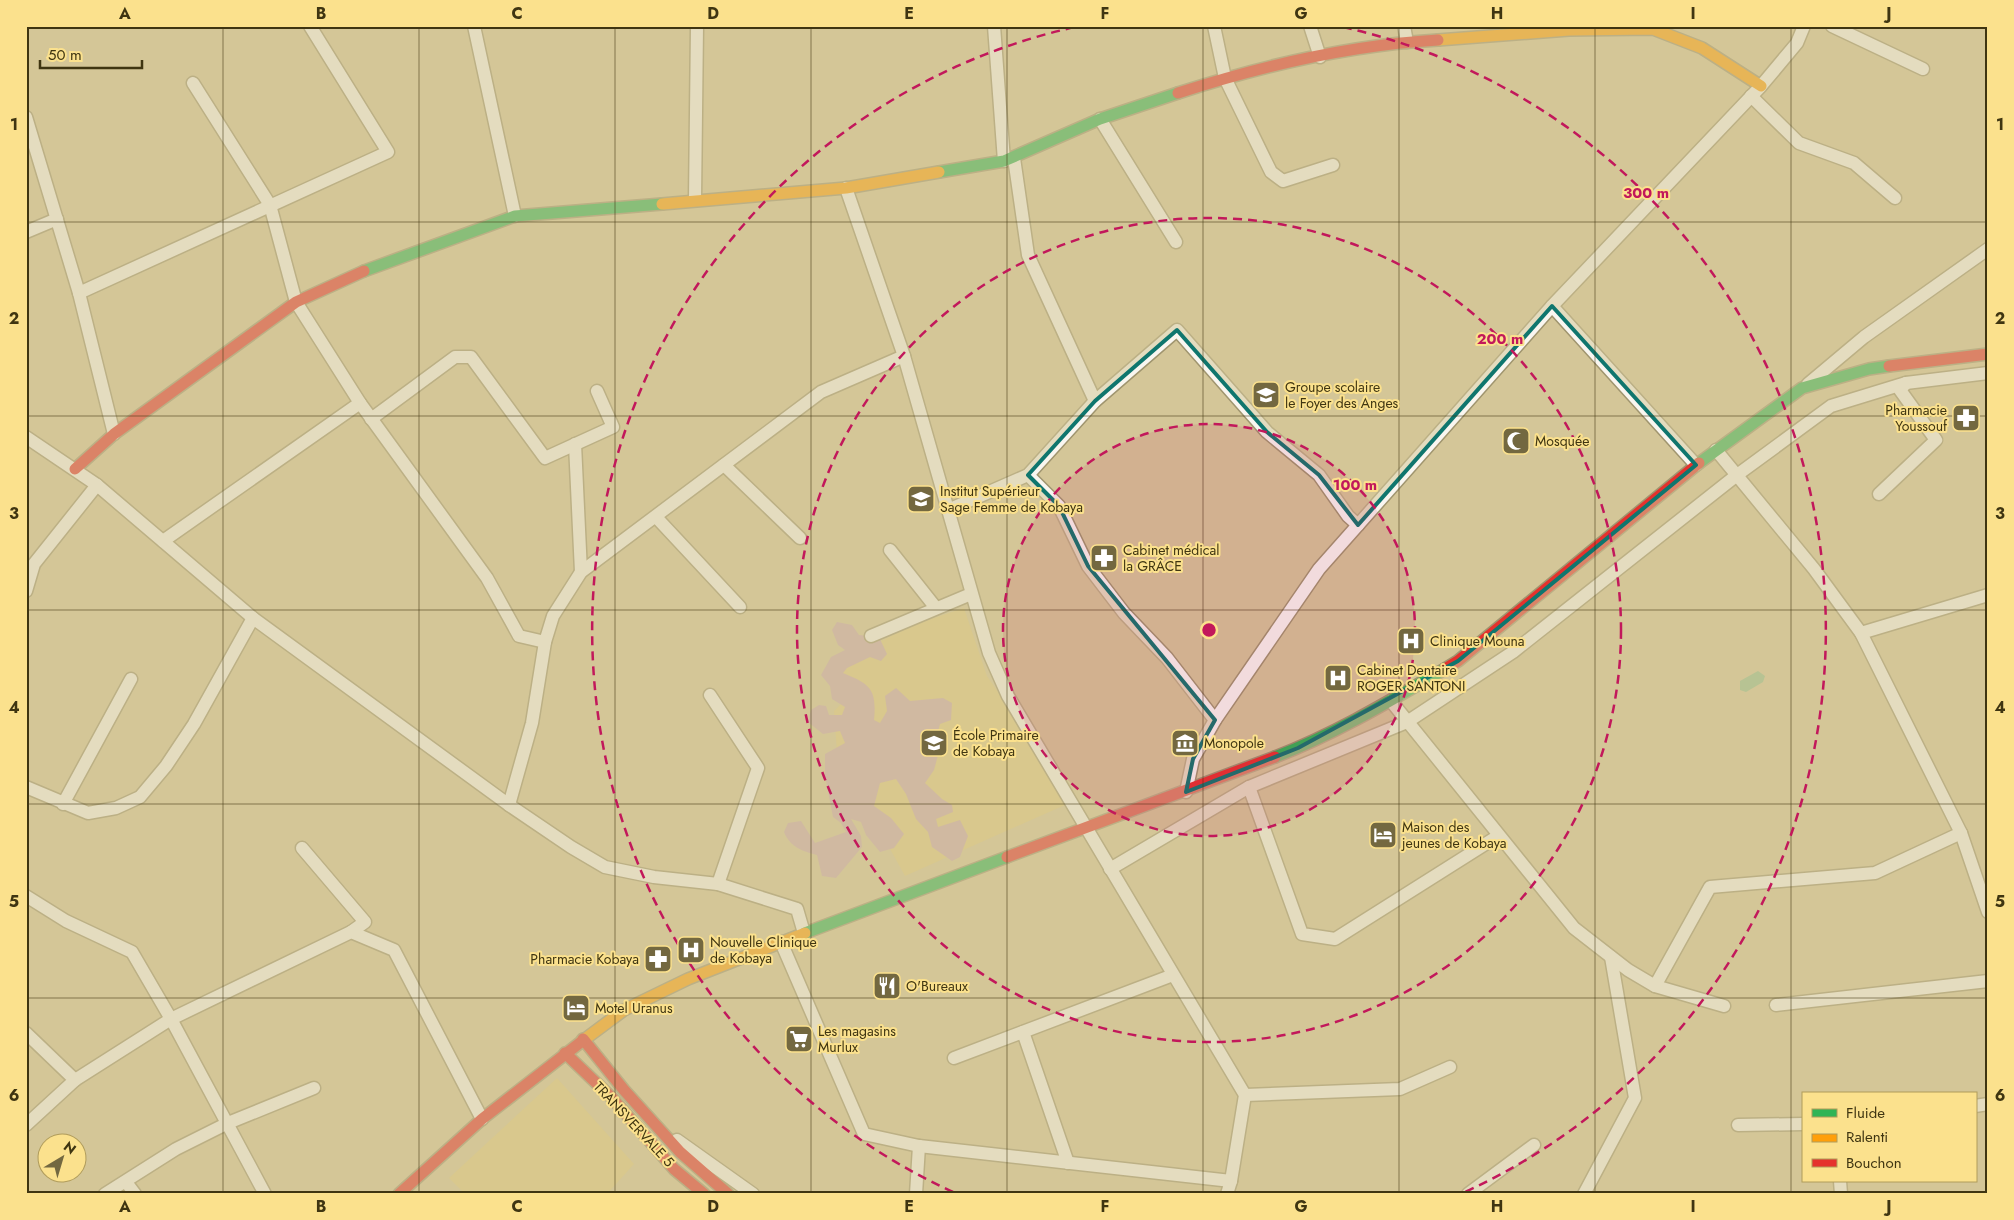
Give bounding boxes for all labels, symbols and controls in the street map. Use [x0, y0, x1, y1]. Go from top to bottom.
text: A [118, 2, 131, 25]
text: B [316, 2, 326, 25]
text: C [511, 2, 523, 25]
text: D [707, 2, 719, 25]
text: E [904, 2, 914, 25]
text: F [1101, 2, 1109, 25]
text: G [1294, 2, 1308, 25]
text: H [1491, 2, 1503, 25]
text: I [1690, 2, 1696, 25]
text: J [1883, 2, 1892, 25]
scale bar [40, 38, 142, 70]
text: 50 m [48, 44, 82, 66]
text: 1 [10, 113, 18, 136]
text: 1 [1996, 113, 2004, 136]
text: 300 m [1623, 182, 1669, 204]
text: 2 [9, 307, 19, 330]
text: 2 [1995, 307, 2005, 330]
text: 200 m [1477, 328, 1523, 350]
place label: Groupe scolaire le Foyer des Anges [1285, 377, 1399, 413]
school or university icon: Groupe scolaire le Foyer des Anges [1251, 380, 1281, 410]
place label: Pharmacie Youssouf [1885, 400, 1948, 436]
pharmacy icon: Pharmacie Youssouf [1951, 403, 1981, 433]
mosque icon: Mosquée [1501, 426, 1531, 456]
place label: Mosquée [1535, 431, 1589, 451]
text: 100 m [1333, 474, 1377, 496]
place label: Institut Supérieur Sage Femme de Kobaya [940, 481, 1083, 517]
school or university icon: Institut Supérieur Sage Femme de Kobaya [906, 484, 936, 514]
text: 3 [9, 502, 19, 525]
text: 3 [1995, 502, 2005, 525]
place label: Cabinet médical la GRÂCE [1123, 540, 1219, 576]
pharmacy icon: Cabinet médical la GRÂCE [1089, 543, 1119, 573]
centre of rings [1200, 621, 1218, 639]
hospital icon: Clinique Mouna [1396, 626, 1426, 656]
place label: Clinique Mouna [1430, 631, 1525, 651]
place label: Cabinet Dentaire ROGER SANTONI [1357, 660, 1465, 696]
hospital icon: Cabinet Dentaire ROGER SANTONI [1323, 663, 1353, 693]
text: 4 [8, 696, 20, 719]
text: 4 [1994, 696, 2006, 719]
place label: École Primaire de Kobaya [953, 725, 1039, 761]
school or university icon: École Primaire de Kobaya [919, 728, 949, 758]
museum icon: Monopole [1170, 728, 1200, 758]
place label: Monopole [1204, 733, 1264, 753]
place label: Maison des jeunes de Kobaya [1401, 817, 1507, 853]
hotel icon: Maison des jeunes de Kobaya [1368, 820, 1398, 850]
text: 5 [9, 890, 19, 913]
text: 5 [1995, 890, 2005, 913]
place label: Nouvelle Clinique de Kobaya [710, 932, 817, 968]
hospital icon: Nouvelle Clinique de Kobaya [676, 935, 706, 965]
pharmacy icon: Pharmacie Kobaya [643, 944, 673, 974]
place label: Pharmacie Kobaya [530, 949, 639, 969]
restaurant icon: O'Bureaux [872, 971, 902, 1001]
place label: O'Bureaux [906, 976, 968, 996]
hotel icon: Motel Uranus [561, 993, 591, 1023]
place label: Motel Uranus [595, 998, 673, 1018]
place label: Les magasins Murlux [818, 1021, 896, 1057]
supermarket icon: Les magasins Murlux [784, 1024, 814, 1054]
street label: TRANSVERVALE 5 [589, 1077, 679, 1171]
text: 6 [9, 1084, 19, 1107]
text: 6 [1995, 1084, 2005, 1107]
legend [1802, 1092, 1976, 1182]
text: Fluide [1846, 1102, 1885, 1124]
text: Ralenti [1846, 1126, 1888, 1148]
north arrow [38, 1132, 88, 1182]
text: N [59, 1136, 81, 1159]
text: Bouchon [1846, 1152, 1902, 1174]
text: A [118, 1195, 131, 1218]
text: B [316, 1195, 326, 1218]
text: C [511, 1195, 523, 1218]
text: D [707, 1195, 719, 1218]
text: E [904, 1195, 914, 1218]
text: F [1101, 1195, 1109, 1218]
text: G [1294, 1195, 1308, 1218]
text: H [1491, 1195, 1503, 1218]
text: I [1690, 1195, 1696, 1218]
text: J [1883, 1195, 1892, 1218]

